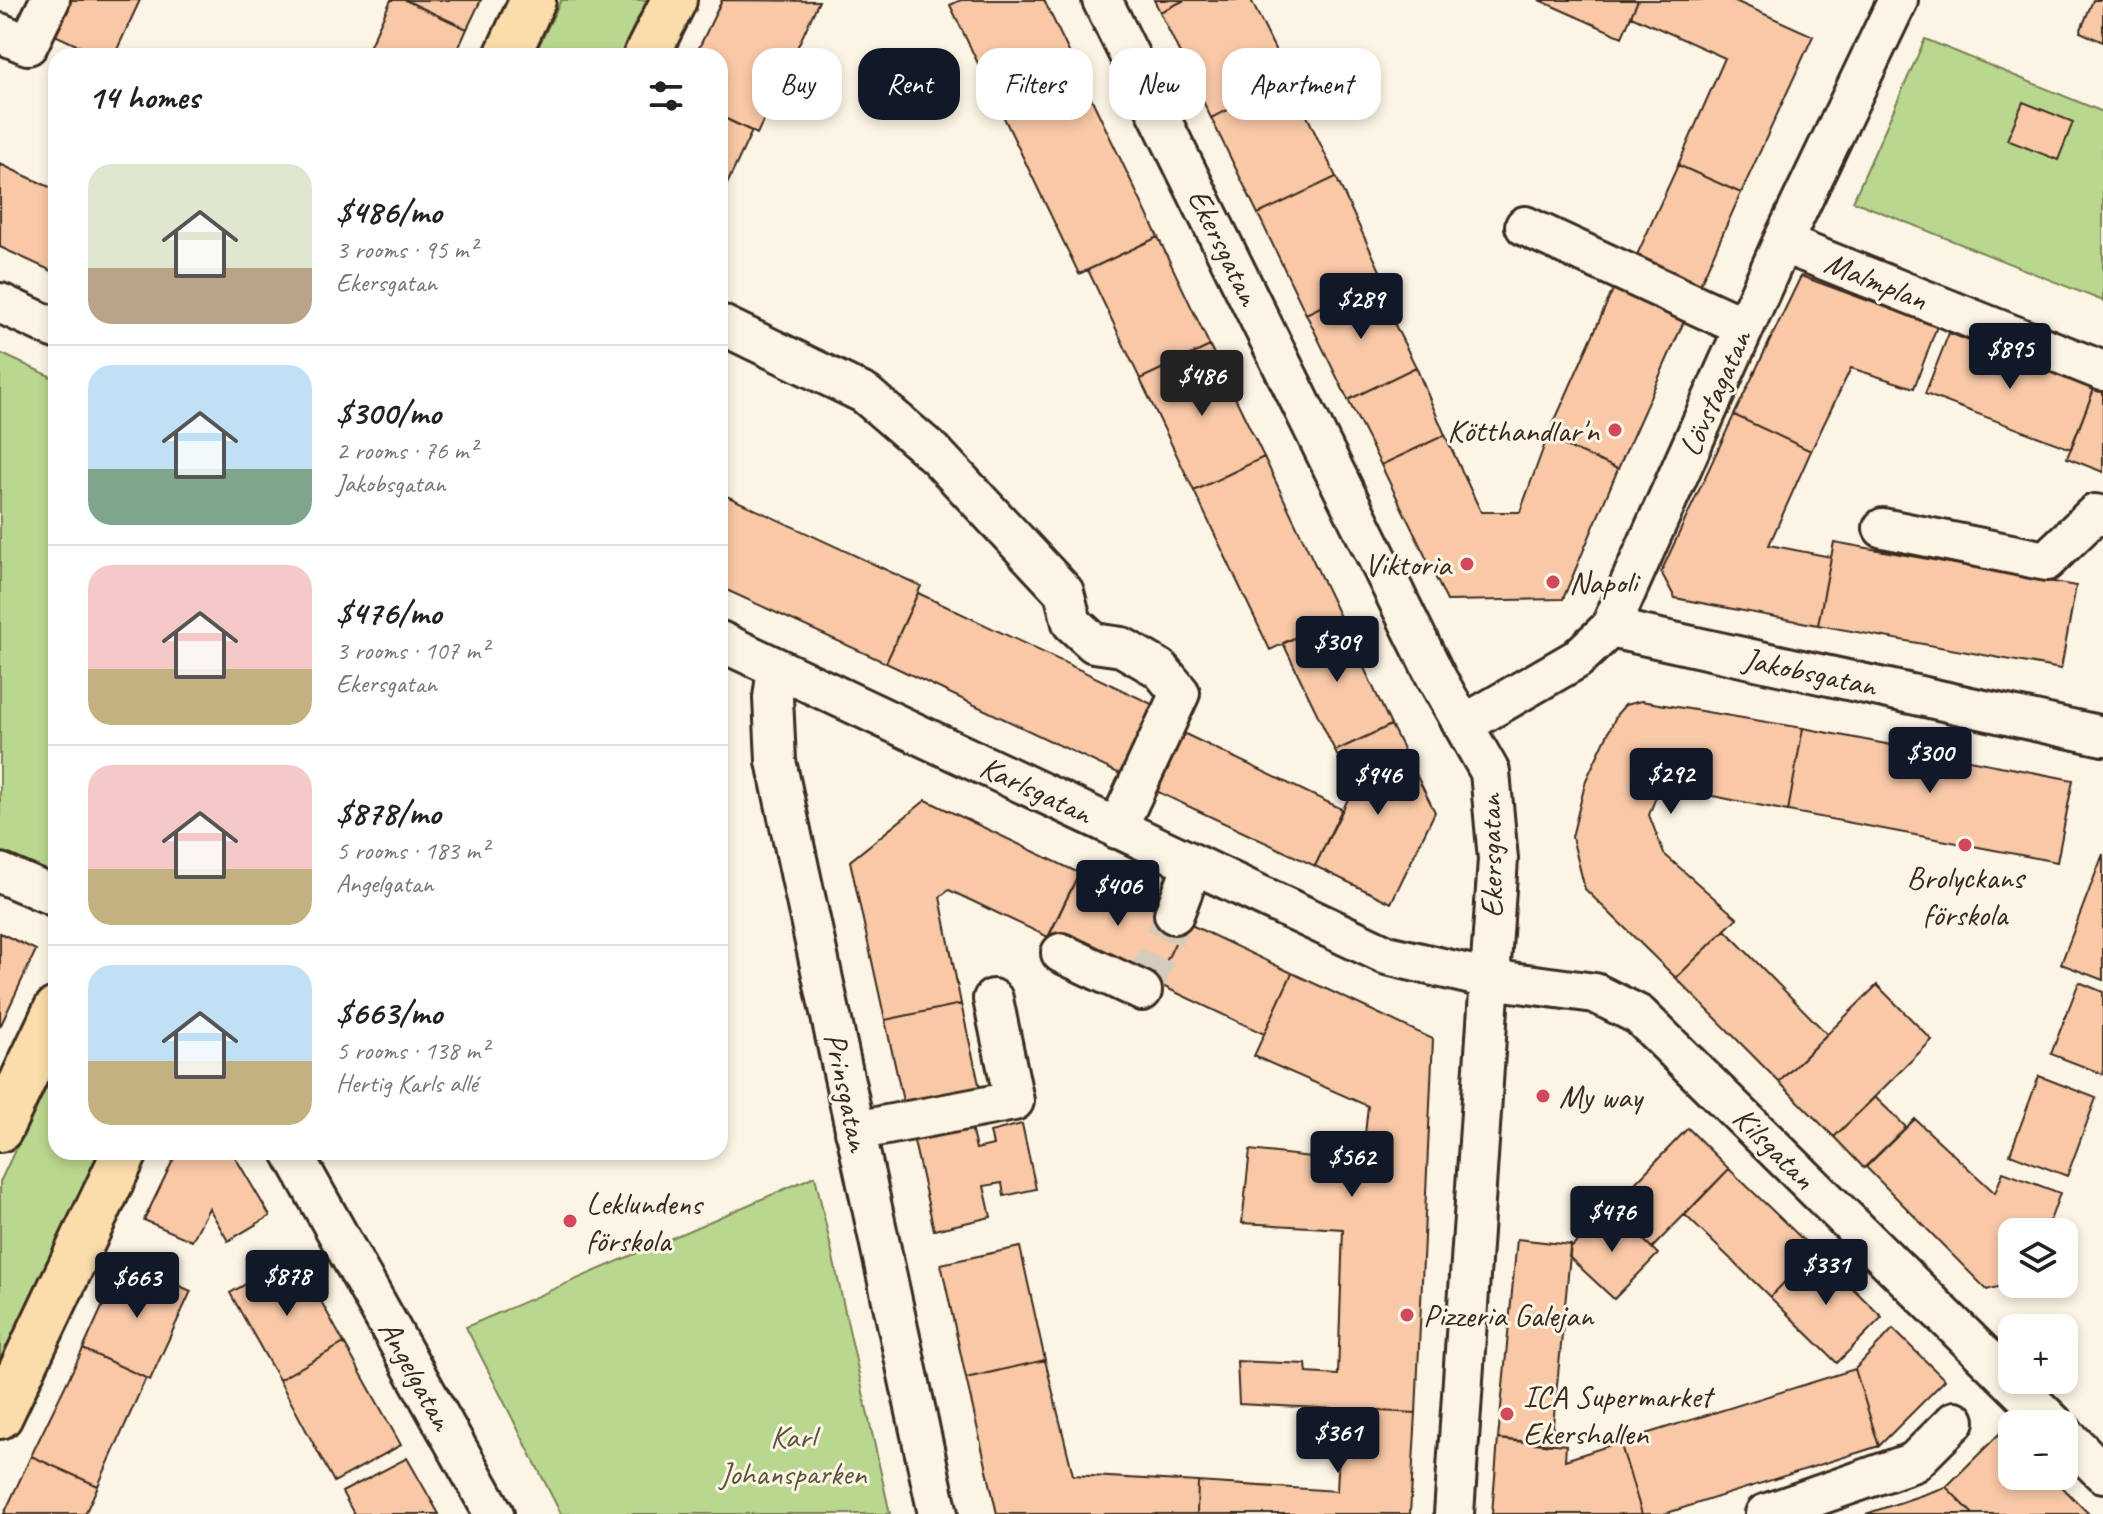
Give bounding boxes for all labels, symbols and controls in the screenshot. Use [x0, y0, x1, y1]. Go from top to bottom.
chip: Buy [752, 48, 842, 120]
chip: Rent [858, 48, 960, 120]
chip: Filters [976, 48, 1093, 120]
chip: New [1109, 48, 1206, 120]
chip: Apartment [1222, 48, 1381, 120]
icon: filters [644, 74, 688, 118]
text: 14 homes [88, 75, 199, 118]
street label: Ekersgatan [1178, 182, 1270, 313]
text: $486/mo [336, 190, 441, 233]
icon: home [152, 196, 248, 292]
text: 3 rooms · 95 m² [336, 233, 477, 266]
street label: Malmplan [1819, 242, 1934, 320]
text: Ekersgatan [336, 266, 437, 299]
pin: $289 [1314, 273, 1408, 341]
text: $289 [1338, 282, 1384, 315]
street label: Lövstagatan [1669, 322, 1761, 462]
pin: $895 [1963, 323, 2057, 391]
text: $895 [1987, 332, 2033, 365]
pin: $486 [1155, 350, 1249, 418]
text: $486 [1178, 359, 1226, 392]
text: $300/mo [336, 391, 441, 434]
icon: home [152, 397, 248, 493]
place label: Kötthandlar'n [1447, 410, 1601, 451]
marker: Kötthandlar'n [1606, 421, 1624, 439]
text: 2 rooms · 76 m² [336, 434, 477, 467]
text: Jakobsgatan [336, 467, 445, 500]
place label: Viktoria [1364, 544, 1453, 585]
marker: Viktoria [1458, 555, 1476, 573]
place label: Napoli [1569, 562, 1641, 603]
marker: Napoli [1544, 573, 1562, 591]
text: $476/mo [336, 591, 441, 634]
icon: home [152, 597, 248, 693]
pin: $309 [1290, 616, 1384, 684]
text: $309 [1314, 625, 1360, 658]
text: 3 rooms · 107 m² [336, 634, 488, 667]
street label: Jakobsgatan [1738, 638, 1882, 706]
text: Ekersgatan [336, 667, 437, 700]
pin: $300 [1883, 727, 1977, 795]
text: $300 [1907, 736, 1953, 769]
street label: Karlsgatan [974, 746, 1100, 834]
pin: $292 [1624, 748, 1718, 816]
pin: $946 [1331, 749, 1425, 817]
text: $292 [1648, 757, 1694, 790]
text: $946 [1354, 758, 1402, 791]
text: $878/mo [336, 791, 441, 834]
street label: Ekersgatan [1469, 792, 1513, 918]
icon: home [152, 797, 248, 893]
text: 5 rooms · 183 m² [336, 834, 488, 867]
marker: Brolyckans förskola [1956, 836, 1974, 854]
place label: Brolyckans förskola [1907, 857, 2027, 935]
pin: $406 [1071, 860, 1165, 928]
text: Angelgatan [336, 867, 433, 900]
text: $406 [1094, 869, 1142, 902]
text: $663/mo [336, 991, 442, 1034]
icon: home [152, 997, 248, 1093]
street label: Prinsgatan [814, 1029, 880, 1157]
text: 5 rooms · 138 m² [336, 1034, 488, 1067]
text: Hertig Karls allé [336, 1067, 478, 1100]
place label: My way [1559, 1076, 1645, 1117]
marker: My way [1534, 1087, 1552, 1105]
street label: Kilsgatan [1724, 1098, 1825, 1199]
pin: $562 [1305, 1131, 1399, 1199]
text: $562 [1329, 1140, 1375, 1173]
place label: Leklundens förskola [586, 1183, 705, 1261]
pin: $476 [1565, 1186, 1659, 1254]
text: $476 [1588, 1195, 1636, 1228]
marker: Leklundens förskola [561, 1212, 579, 1230]
map controls [1998, 1218, 2078, 1490]
button: layers [1998, 1218, 2078, 1298]
pin: $331 [1779, 1239, 1873, 1307]
text: $331 [1803, 1248, 1849, 1281]
pin: $878 [240, 1250, 334, 1318]
pin: $663 [90, 1252, 184, 1320]
text: $878 [264, 1259, 310, 1292]
text: $663 [113, 1261, 161, 1294]
place label: Pizzeria Galejan [1423, 1295, 1595, 1336]
marker: Pizzeria Galejan [1398, 1306, 1416, 1324]
street label: Angelgatan [369, 1313, 464, 1439]
button: + [1998, 1314, 2078, 1394]
place label: ICA Supermarket Ekershallen [1523, 1376, 1716, 1454]
marker: ICA Supermarket Ekershallen [1498, 1405, 1516, 1423]
pin: $361 [1291, 1407, 1385, 1475]
button: − [1998, 1410, 2078, 1490]
park label: Karl Johansparken [718, 1416, 868, 1494]
text: $361 [1314, 1416, 1362, 1449]

